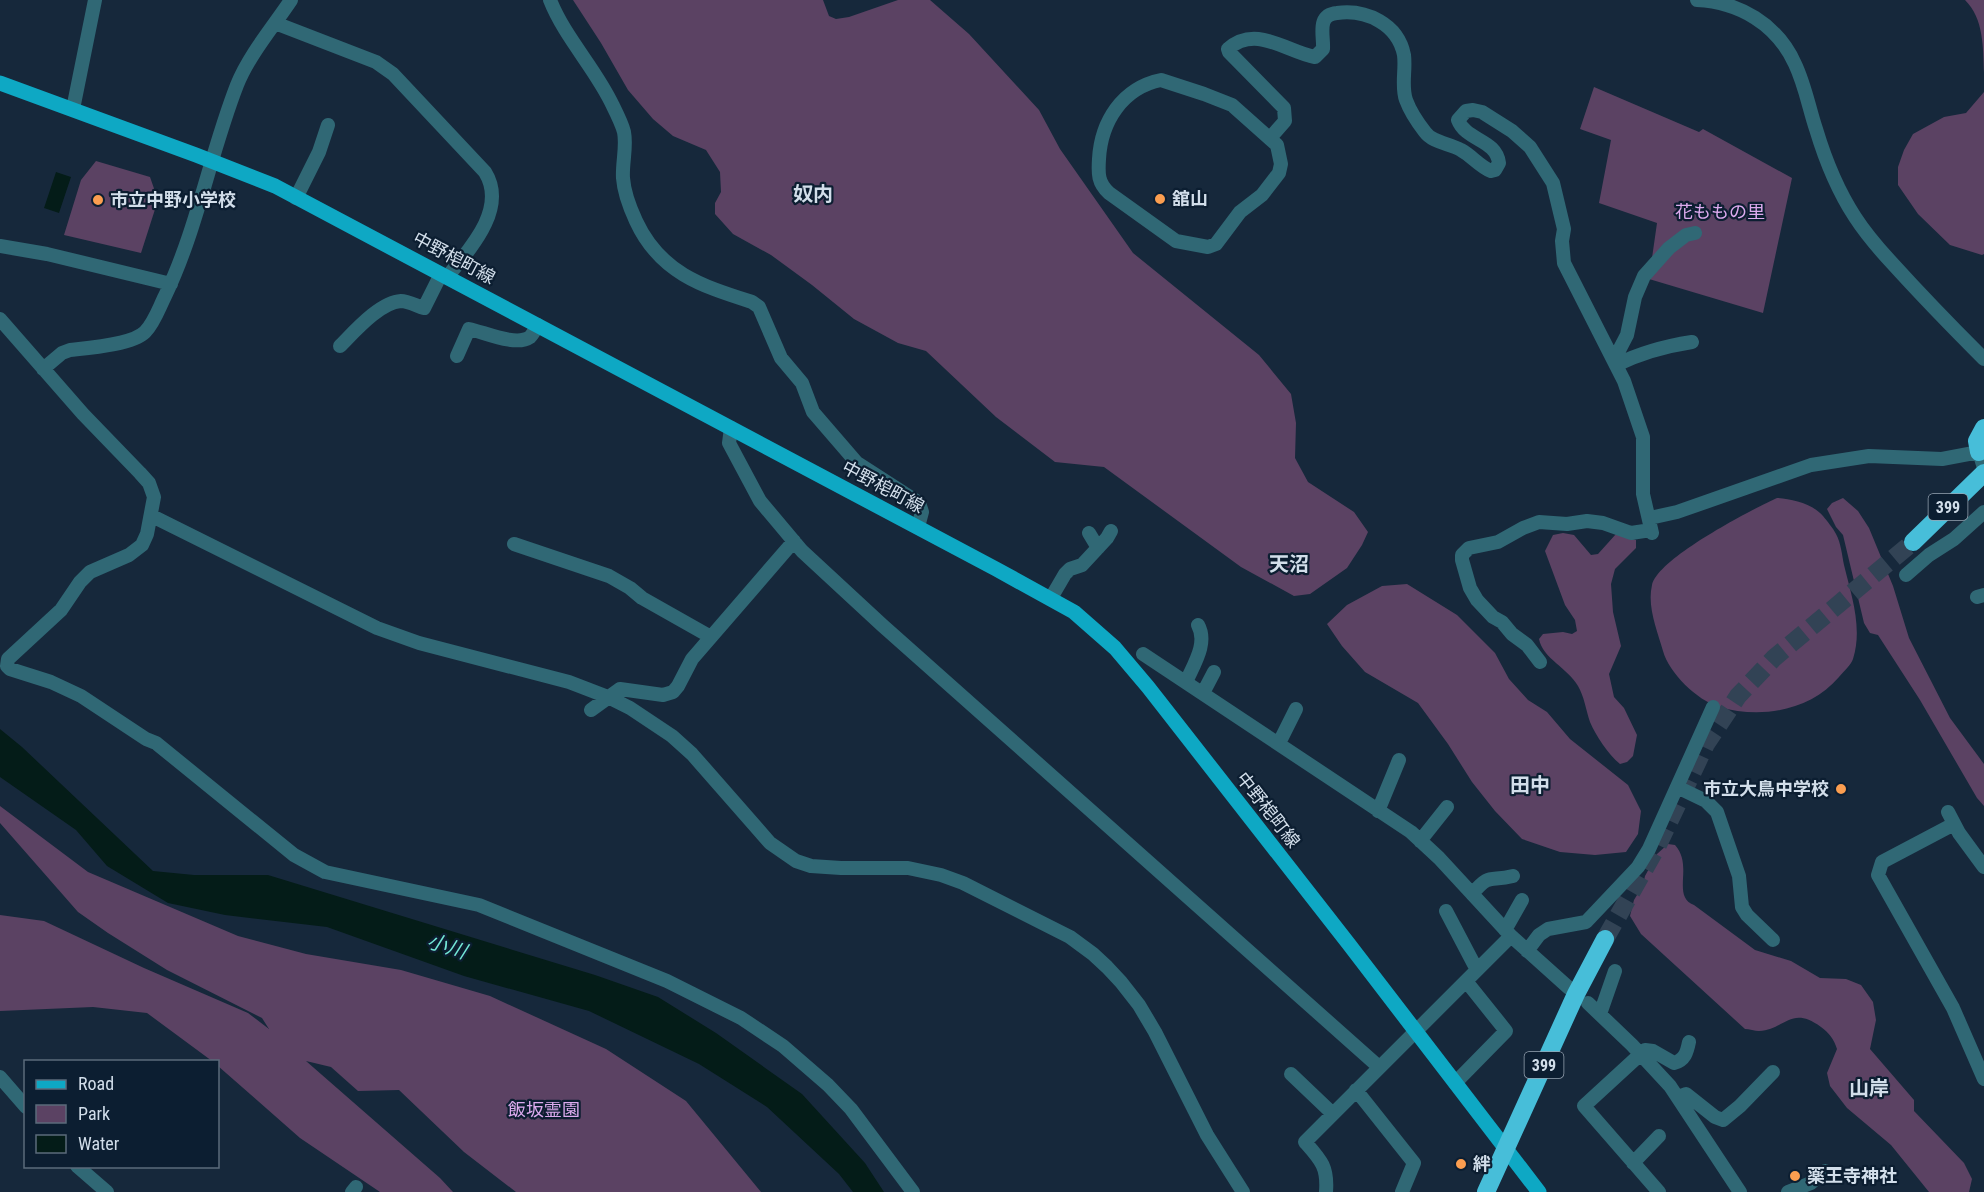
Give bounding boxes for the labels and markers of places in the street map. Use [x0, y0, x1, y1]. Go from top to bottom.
place label: 舘山 [1172, 188, 1208, 209]
place label: 市立中野小学校 [110, 189, 236, 210]
marker: 舘山 [1153, 192, 1167, 206]
marker: 市立中野小学校 [91, 193, 105, 207]
place label: 市立大鳥中学校 [1703, 778, 1829, 799]
marker: 市立大鳥中学校 [1834, 782, 1848, 796]
place label: 絆 [1473, 1153, 1491, 1174]
marker: 絆 [1454, 1157, 1468, 1171]
place label: 薬王寺神社 [1807, 1165, 1897, 1186]
marker: 薬王寺神社 [1788, 1169, 1802, 1183]

